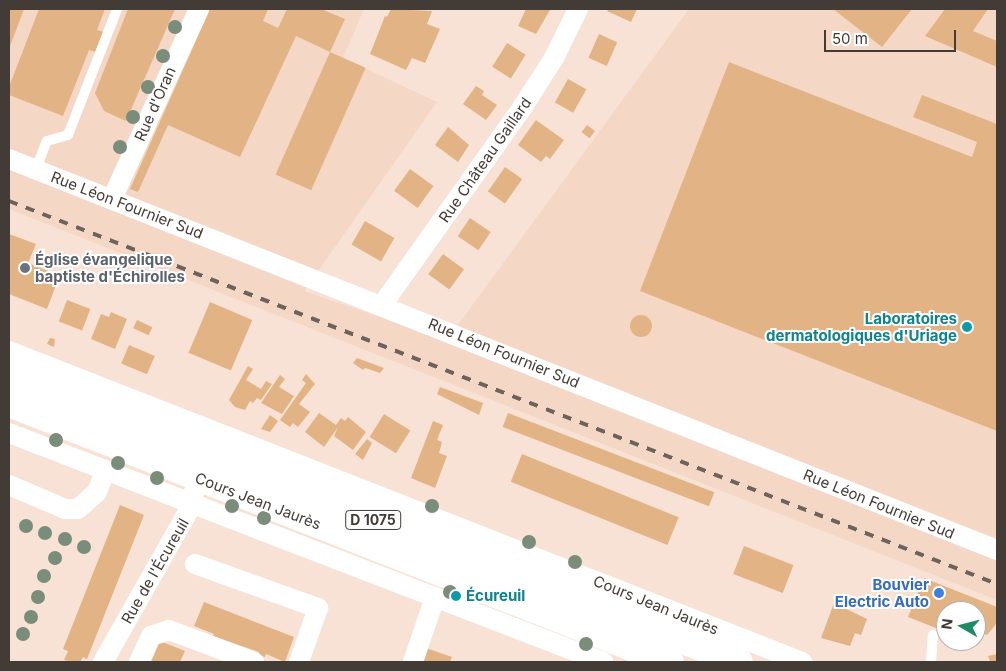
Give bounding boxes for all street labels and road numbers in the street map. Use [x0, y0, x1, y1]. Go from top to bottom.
street label: Rue d'Oran [131, 64, 179, 144]
street label: Rue Château Gaillard [435, 94, 535, 226]
street label: Rue Léon Fournier Sud [48, 168, 206, 242]
street label: Rue Léon Fournier Sud [426, 314, 582, 392]
street label: Rue Léon Fournier Sud [801, 465, 957, 543]
street label: Cours Jean Jaurès [192, 469, 324, 533]
road number: D 1075 [344, 508, 402, 532]
street label: Rue de l'Écureuil [118, 515, 192, 627]
street label: Cours Jean Jaurès [591, 572, 721, 638]

